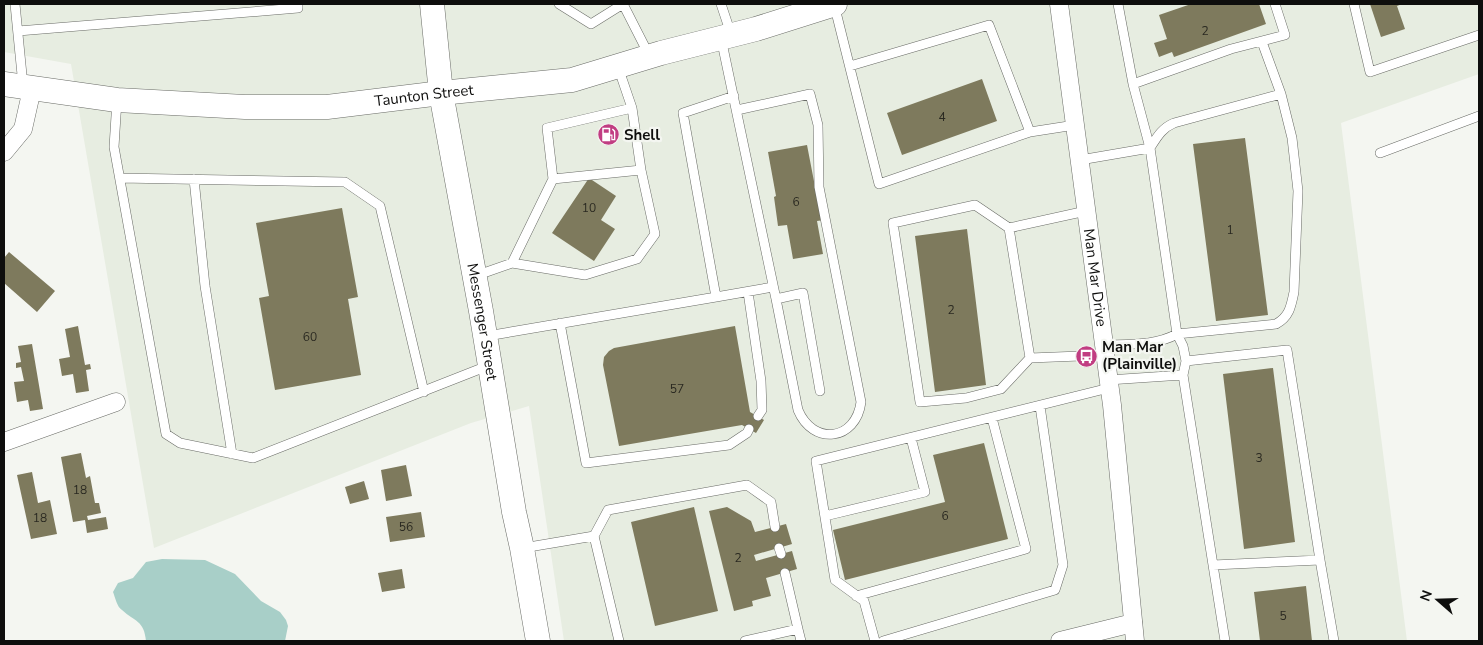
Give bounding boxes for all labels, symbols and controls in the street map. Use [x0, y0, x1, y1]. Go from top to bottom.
house number: 2 [1201, 23, 1209, 39]
street label: Taunton Street [373, 80, 475, 111]
house number: 4 [938, 109, 946, 125]
fuel station icon: Shell [596, 123, 620, 147]
place label: Shell [624, 125, 660, 145]
house number: 6 [792, 194, 800, 210]
house number: 10 [582, 200, 596, 216]
house number: 1 [1226, 222, 1234, 238]
street label: Man Mar Drive [1079, 227, 1112, 328]
street label: Messenger Street [462, 262, 502, 383]
house number: 2 [947, 302, 955, 318]
house number: 60 [303, 329, 317, 345]
place label: Man Mar (Plainville) [1102, 337, 1177, 374]
bus stop icon: Man Mar (Plainville) [1074, 344, 1098, 368]
house number: 57 [670, 381, 684, 397]
house number: 3 [1255, 450, 1263, 466]
house number: 18 [73, 482, 87, 498]
house number: 6 [941, 508, 949, 524]
house number: 18 [33, 510, 47, 526]
house number: 56 [399, 519, 413, 535]
house number: 2 [734, 550, 742, 566]
north arrow [1413, 575, 1463, 625]
text: N [1416, 588, 1437, 604]
house number: 5 [1279, 608, 1287, 624]

